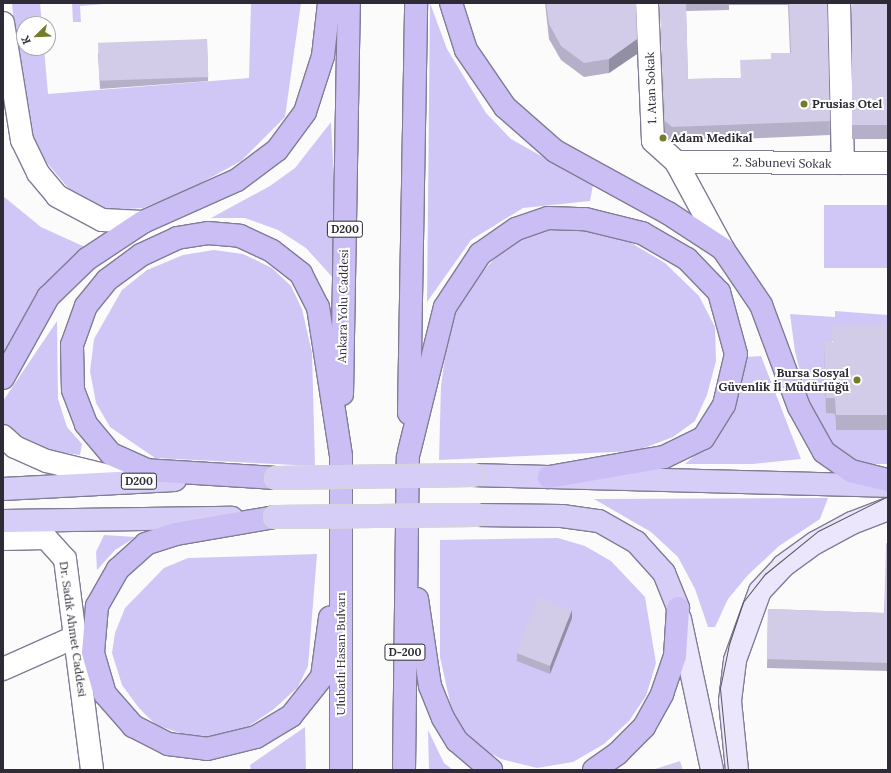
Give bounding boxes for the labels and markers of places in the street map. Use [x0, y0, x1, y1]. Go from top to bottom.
place label: Prusias Otel [812, 97, 882, 111]
marker: Prusias Otel [799, 99, 809, 109]
place label: Adam Medikal [671, 131, 753, 145]
marker: Adam Medikal [658, 133, 668, 143]
place label: Bursa Sosyal Güvenlik İl Müdürlüğü [718, 366, 849, 394]
marker: Bursa Sosyal Güvenlik İl Müdürlüğü [852, 375, 862, 385]

